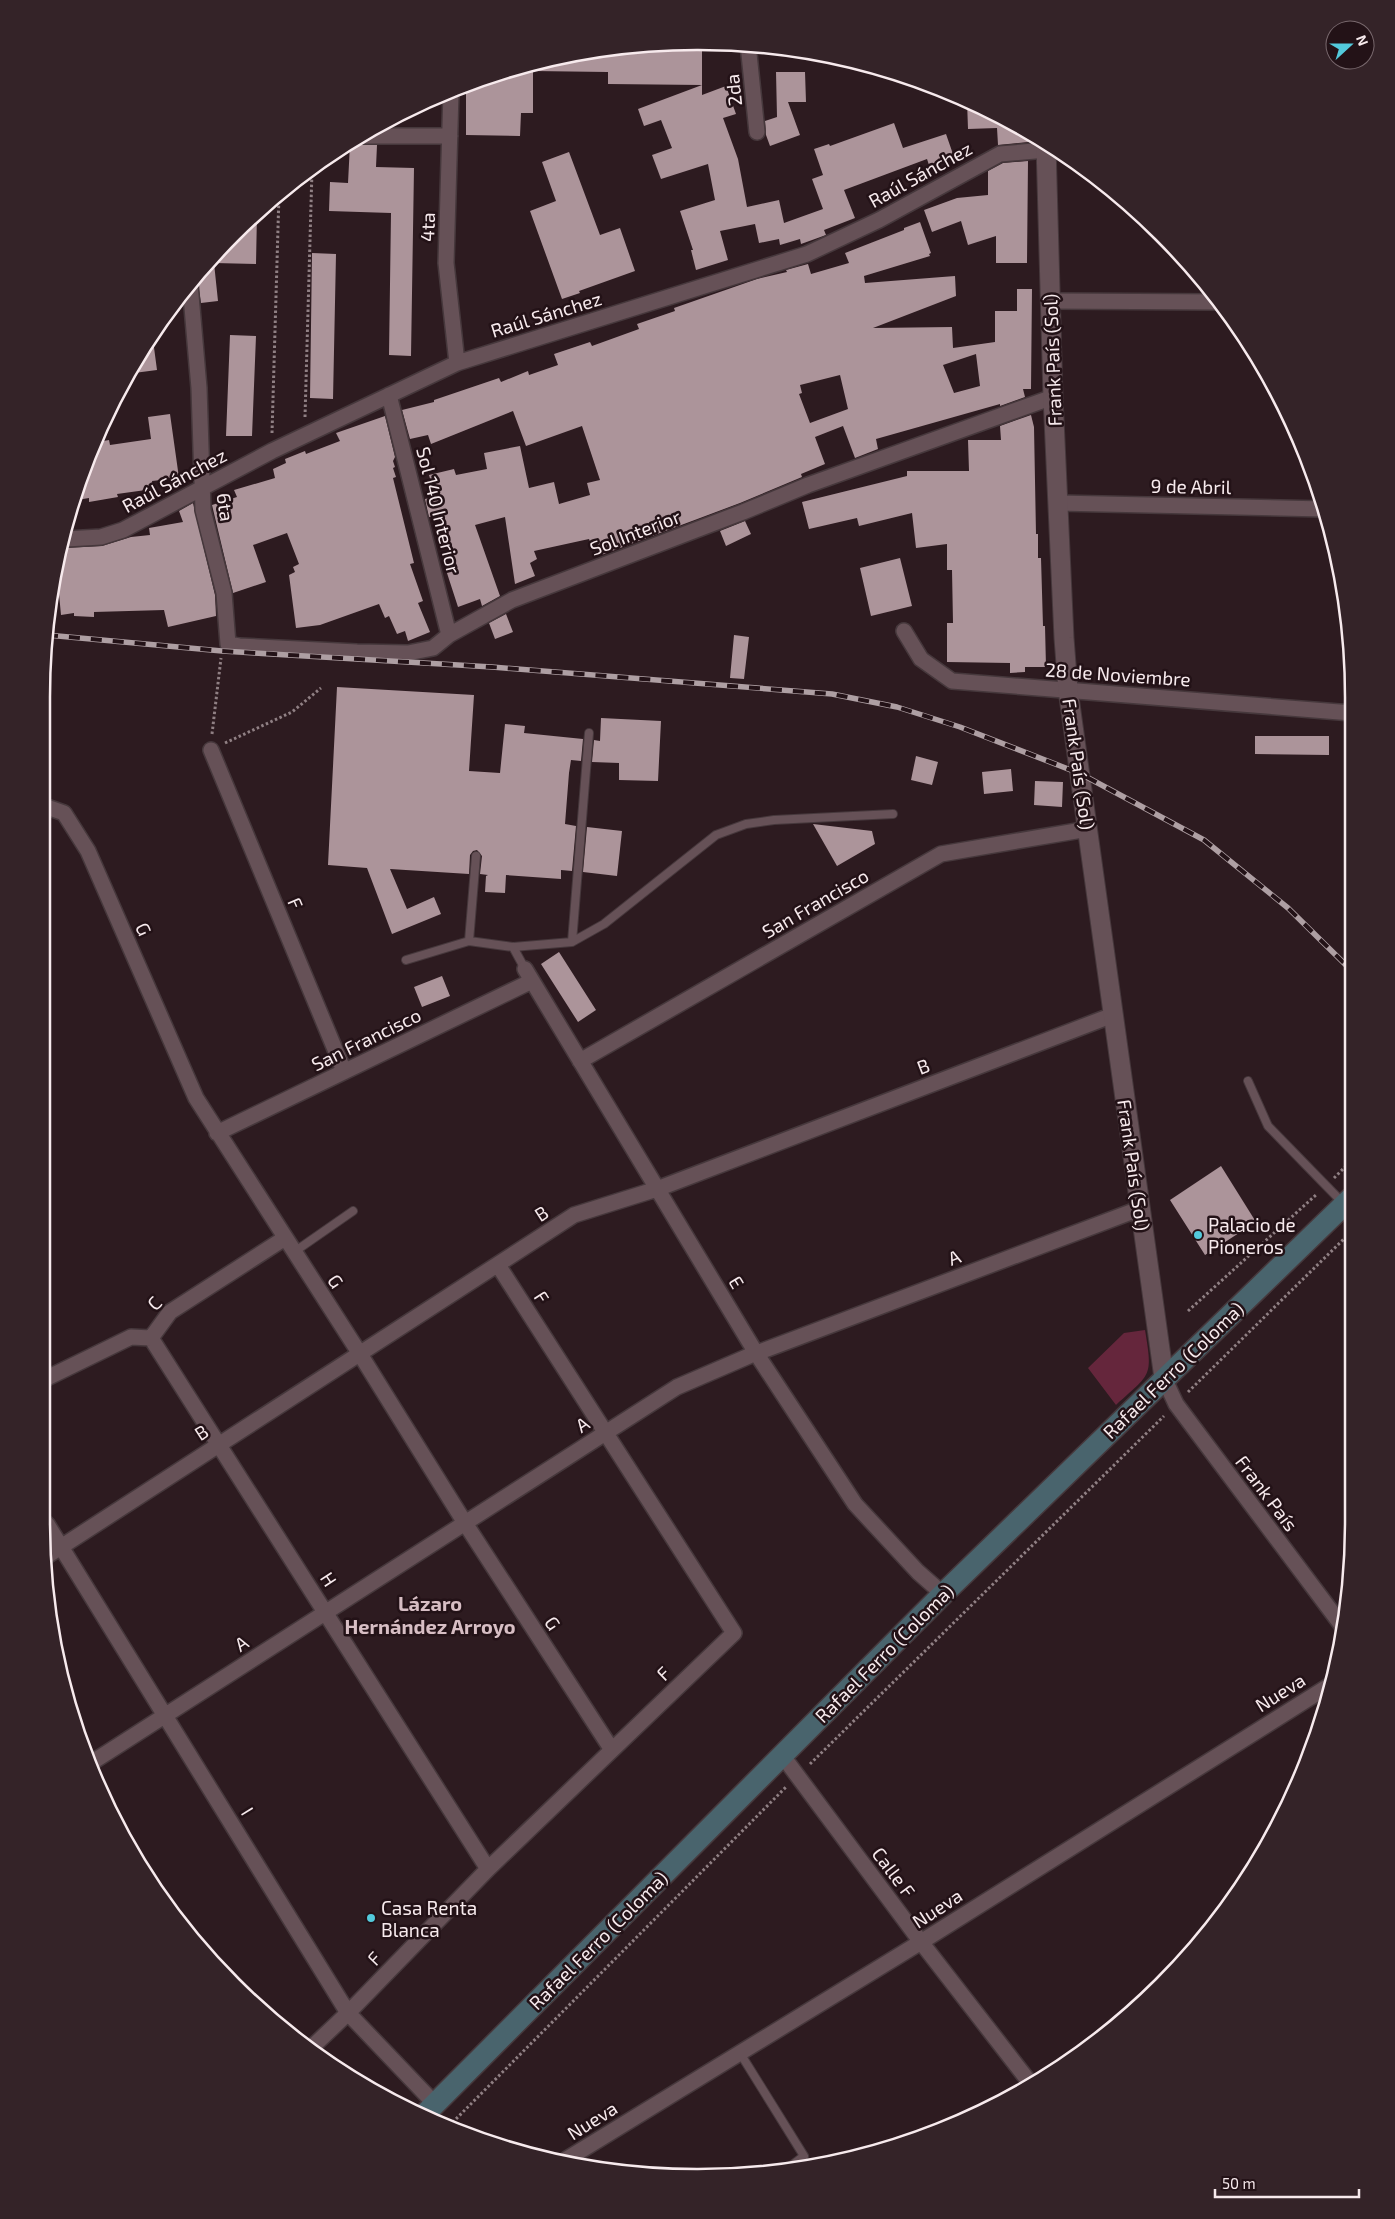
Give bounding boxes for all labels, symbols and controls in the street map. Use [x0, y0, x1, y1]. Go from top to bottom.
north arrow [1325, 20, 1375, 70]
text: N [1353, 32, 1372, 48]
street label: 2da [720, 73, 746, 107]
street label: Raúl Sánchez [864, 136, 976, 212]
street label: 4ta [415, 212, 439, 242]
street label: Raúl Sánchez [488, 286, 604, 342]
street label: Frank País (Sol) [1038, 293, 1066, 427]
street label: Raúl Sánchez [118, 443, 230, 517]
street label: Sol 140 Interior [412, 444, 466, 576]
street label: 9 de Abril [1151, 474, 1232, 498]
street label: 6ta [213, 491, 239, 523]
street label: Sol Interior [587, 504, 684, 560]
street label: 28 de Noviembre [1044, 657, 1192, 691]
street label: Frank País (Sol) [1058, 697, 1100, 831]
street label: San Francisco [758, 863, 872, 943]
street label: F [283, 894, 309, 912]
street label: G [131, 919, 157, 939]
street label: San Francisco [307, 1003, 425, 1075]
street label: B [913, 1053, 933, 1079]
street label: Frank País (Sol) [1113, 1098, 1155, 1232]
street label: B [530, 1200, 552, 1226]
place label: Palacio de Pioneros [1208, 1213, 1296, 1258]
marker: Palacio de Pioneros [1192, 1229, 1204, 1241]
street label: A [944, 1244, 964, 1270]
street label: G [323, 1270, 349, 1292]
street label: E [724, 1272, 750, 1292]
street label: F [530, 1286, 554, 1308]
street label: C [142, 1291, 166, 1315]
street label: Rafael Ferro (Coloma) [1098, 1297, 1248, 1443]
street label: A [571, 1411, 593, 1437]
street label: B [190, 1419, 212, 1445]
street label: Frank País [1231, 1451, 1303, 1535]
street label: H [316, 1567, 342, 1591]
street label: Rafael Ferro (Coloma) [810, 1579, 958, 1727]
district label: Lázaro Hernández Arroyo [344, 1591, 516, 1639]
street label: G [540, 1612, 566, 1634]
street label: A [230, 1630, 252, 1656]
street label: F [651, 1661, 675, 1685]
street label: Nueva [1251, 1668, 1309, 1716]
street label: I [237, 1803, 259, 1819]
street label: Calle F [868, 1842, 920, 1902]
street label: Rafael Ferro (Coloma) [524, 1866, 672, 2014]
street label: Nueva [908, 1883, 966, 1933]
place label: Casa Renta Blanca [381, 1896, 477, 1941]
marker: Casa Renta Blanca [365, 1912, 377, 1924]
street label: F [362, 1946, 386, 1970]
street label: Nueva [563, 2096, 621, 2144]
scale bar [1215, 2166, 1359, 2198]
text: 50 m [1222, 2174, 1256, 2192]

